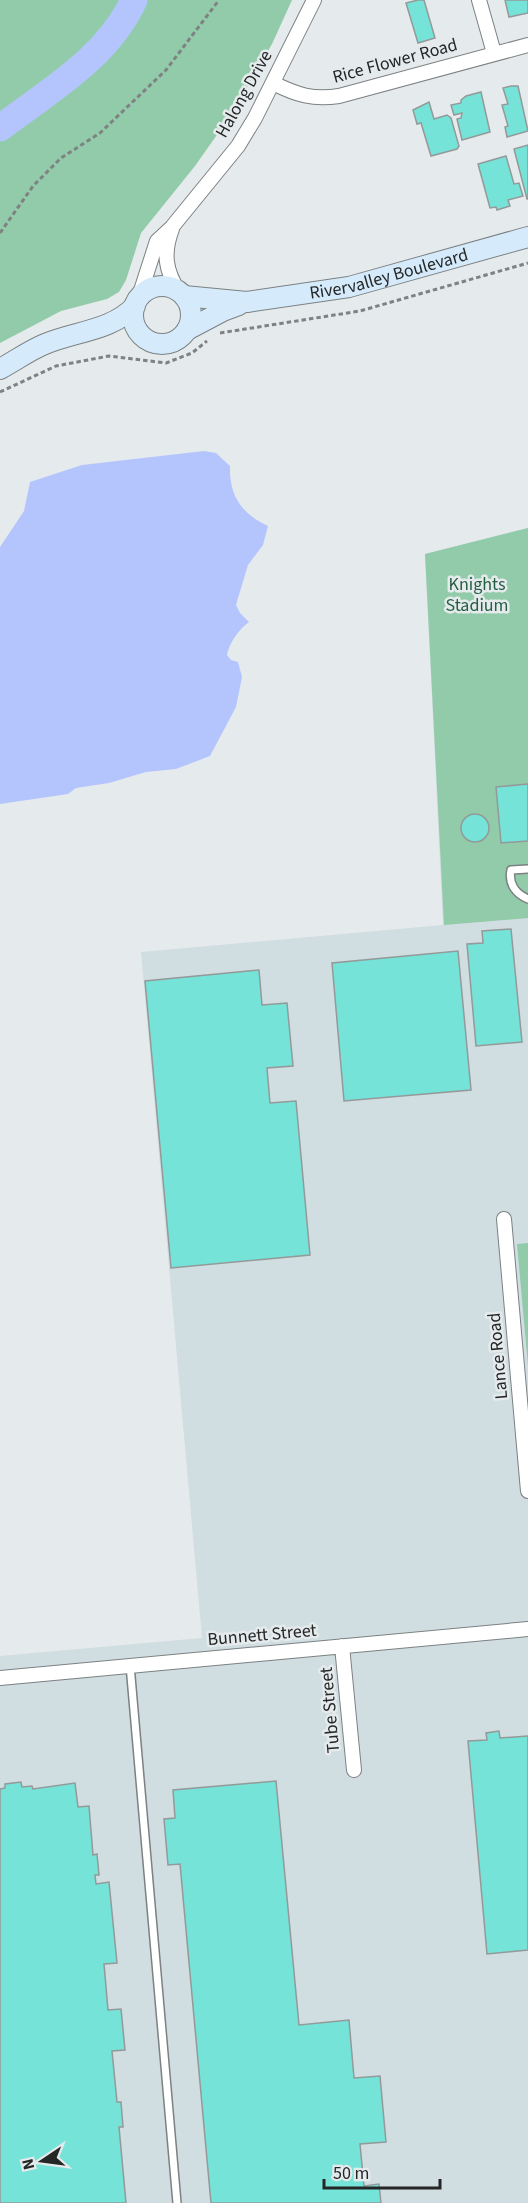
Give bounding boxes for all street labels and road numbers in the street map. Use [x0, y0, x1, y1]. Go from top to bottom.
street label: Rice Flower Road [330, 32, 460, 90]
street label: Halong Drive [210, 46, 278, 142]
street label: Rivervalley Boulevard [308, 242, 471, 305]
street label: Lance Road [482, 1312, 514, 1400]
street label: Bunnett Street [206, 1618, 318, 1652]
street label: Tube Street [314, 1666, 346, 1754]

